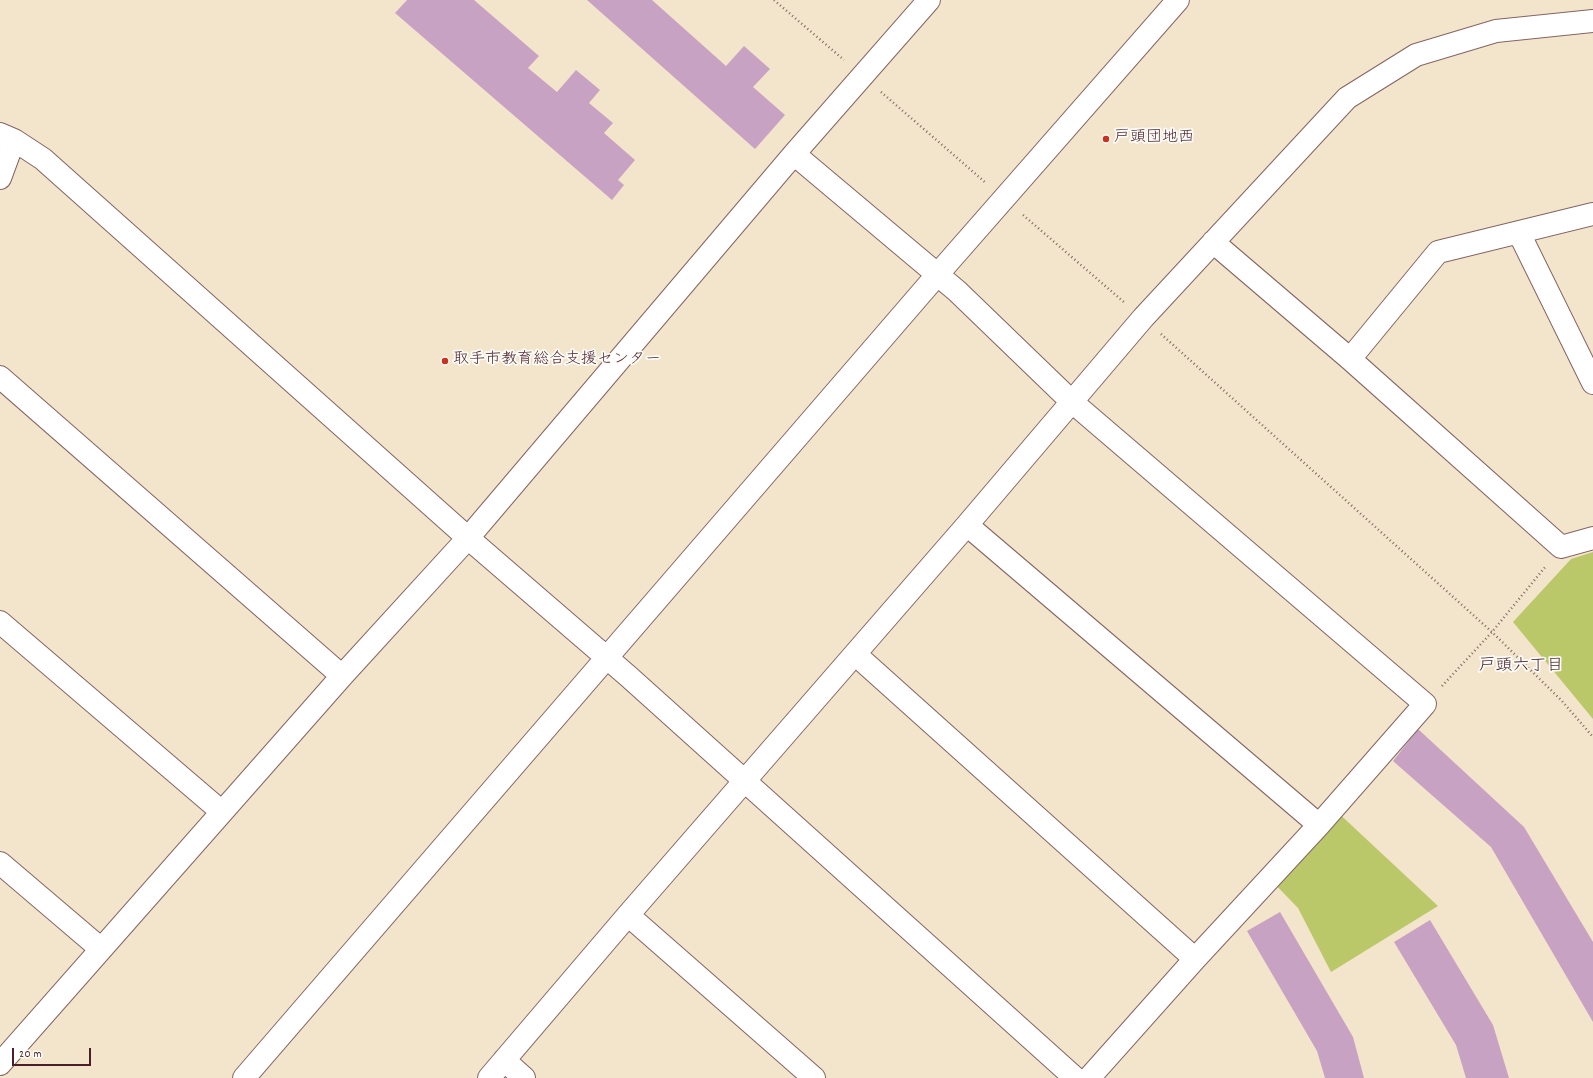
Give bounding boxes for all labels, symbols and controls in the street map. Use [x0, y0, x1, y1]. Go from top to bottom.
place label: 戸頭団地西 [1114, 129, 1194, 149]
marker: 戸頭団地西 [1101, 134, 1111, 144]
place label: 取手市教育総合支援センター [453, 351, 661, 371]
marker: 取手市教育総合支援センター [440, 356, 450, 366]
district label: 戸頭六丁目 [1479, 658, 1563, 678]
scale bar [14, 1040, 93, 1066]
text: 20 m [19, 1046, 42, 1063]

